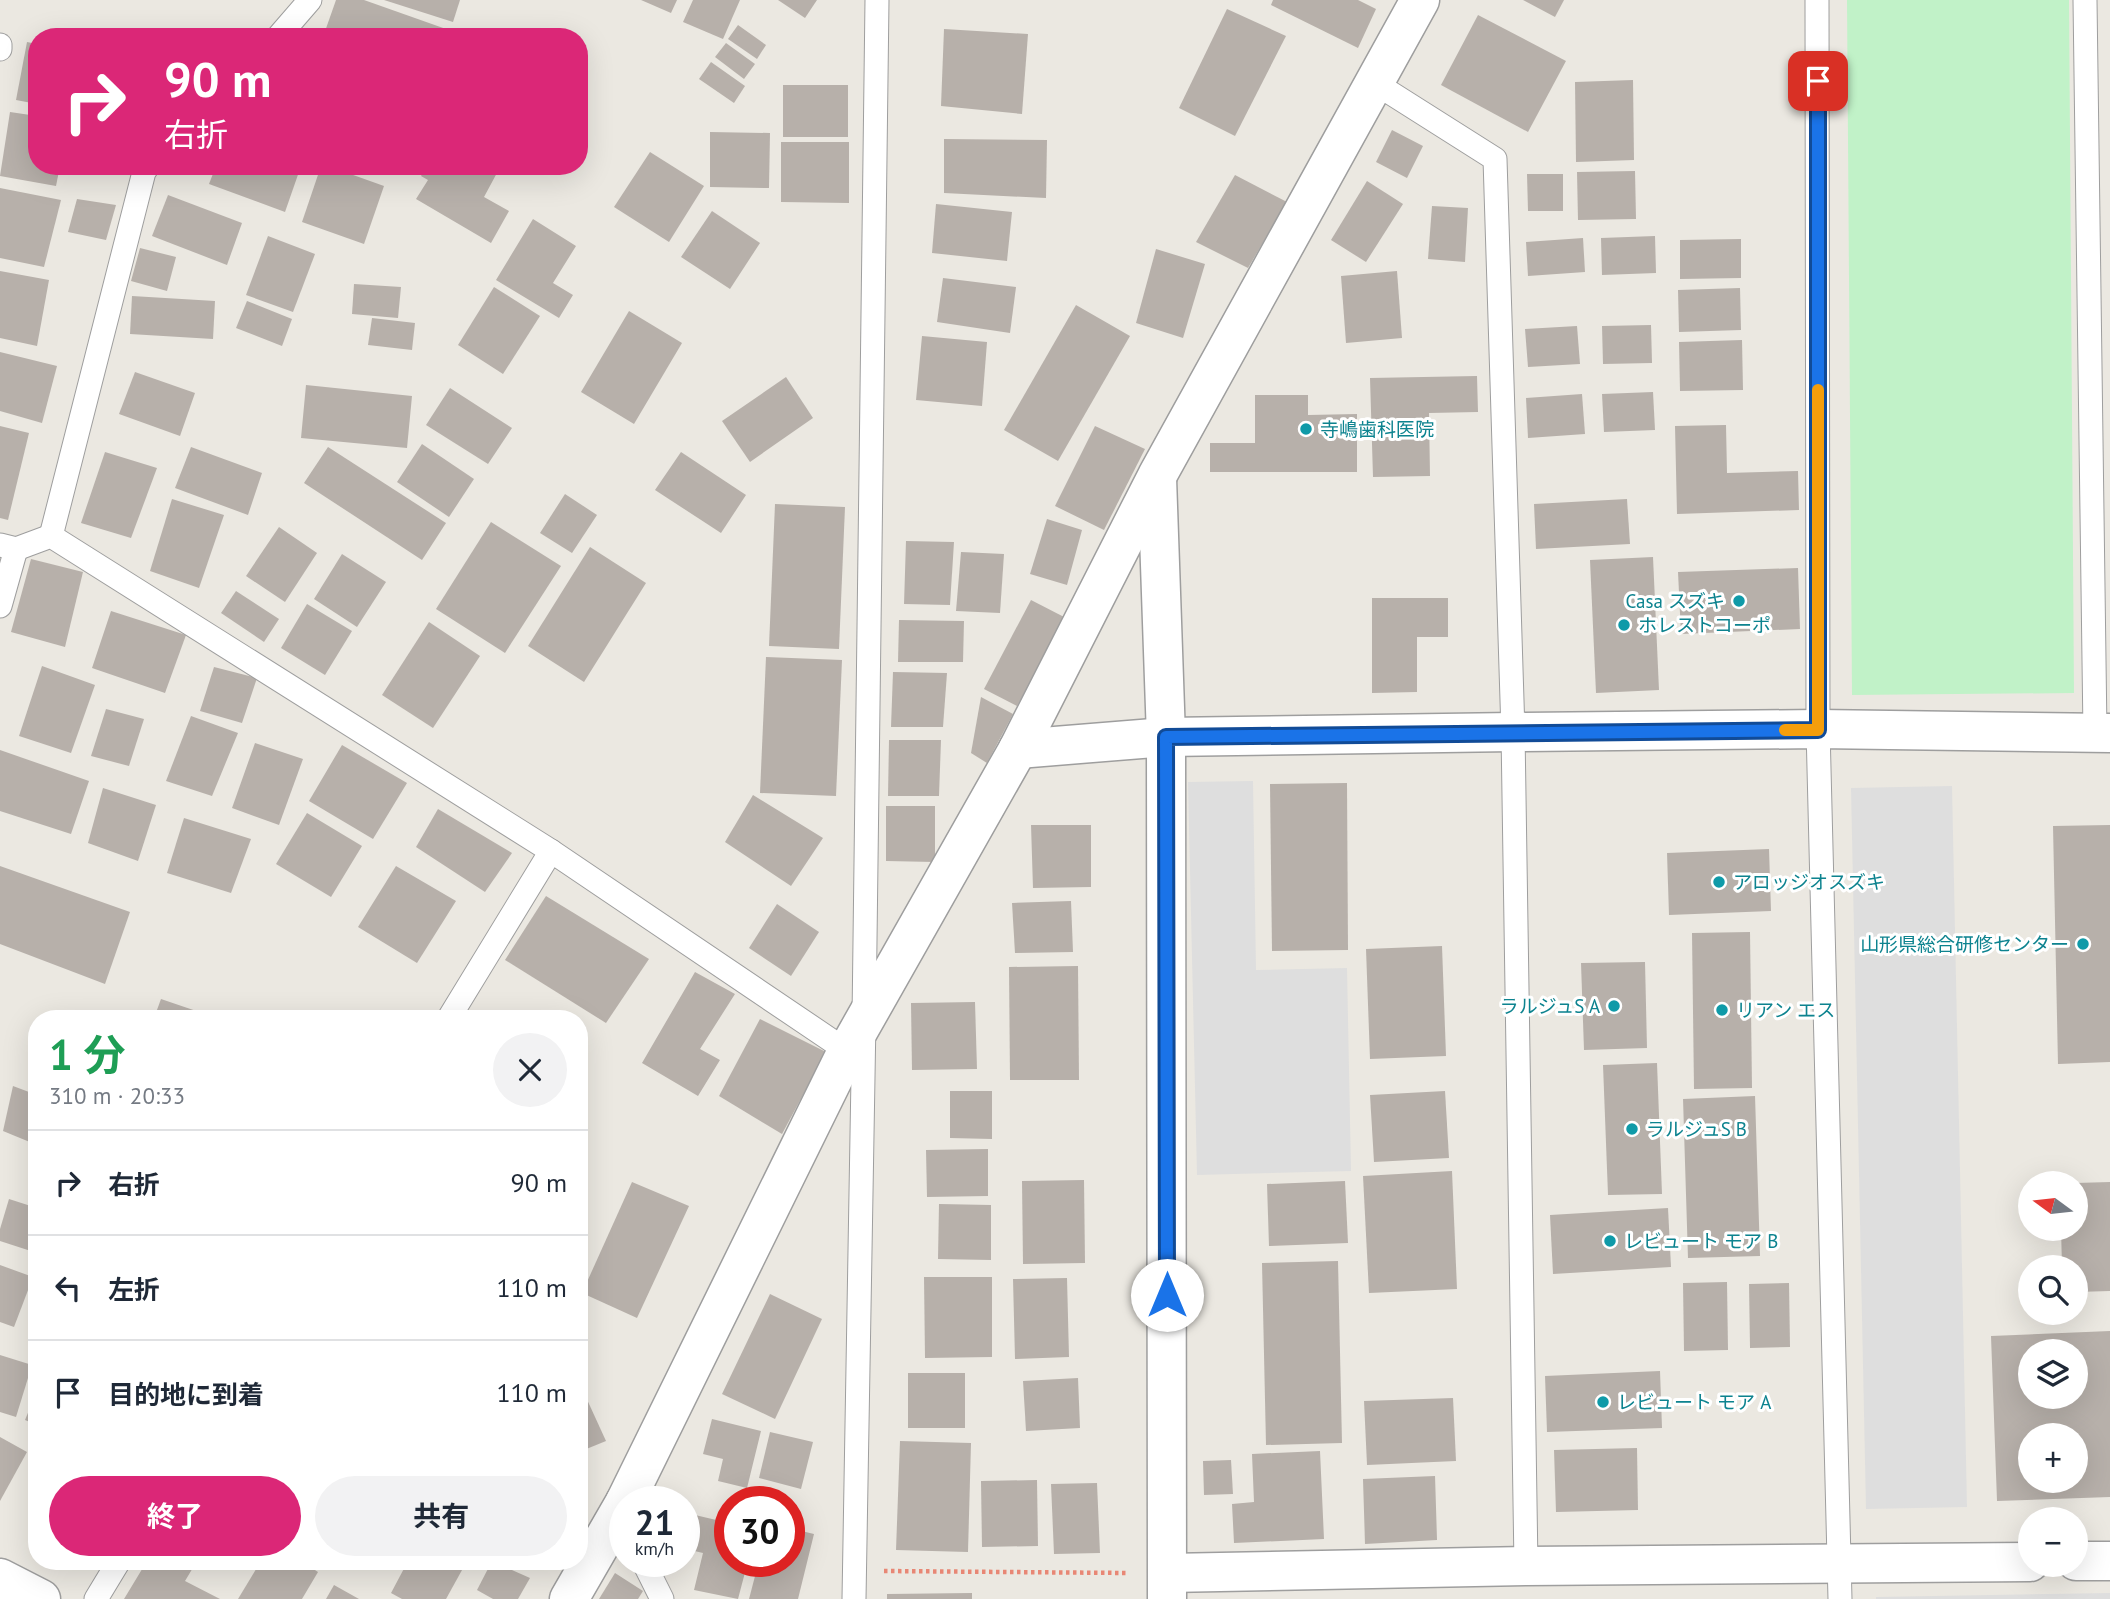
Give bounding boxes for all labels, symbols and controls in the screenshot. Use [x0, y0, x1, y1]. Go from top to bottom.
text: 90 m [164, 47, 271, 111]
pin [1788, 51, 1848, 111]
icon: right [49, 56, 140, 147]
icon: arrive [1799, 62, 1837, 100]
text: 右折 [164, 113, 228, 155]
place label: 寺嶋歯科医院 [1320, 417, 1434, 441]
marker: 寺嶋歯科医院 [1298, 421, 1314, 437]
place label: Casa スズキ [1626, 589, 1725, 613]
marker: Casa スズキ [1731, 593, 1747, 609]
place label: ホレストコーポ [1638, 613, 1771, 637]
marker: ホレストコーポ [1616, 617, 1632, 633]
place label: アロッジオスズキ [1733, 870, 1885, 894]
marker: アロッジオスズキ [1711, 874, 1727, 890]
place label: 山形県総合研修センター [1860, 932, 2069, 956]
marker: 山形県総合研修センター [2075, 936, 2091, 952]
place label: ラルジュS A [1500, 994, 1600, 1018]
marker: ラルジュS A [1606, 998, 1622, 1014]
place label: リアン エス [1736, 998, 1835, 1022]
marker: リアン エス [1714, 1002, 1730, 1018]
text: 1 分 [49, 1027, 125, 1082]
button: close [493, 1033, 567, 1107]
text: 310 m · 20:33 [49, 1081, 185, 1110]
place label: ラルジュS B [1646, 1117, 1747, 1141]
marker: ラルジュS B [1624, 1121, 1640, 1137]
icon: right [49, 1164, 87, 1202]
text: 90 m [511, 1166, 567, 1199]
text: 右折 [108, 1168, 160, 1201]
north arrow [2018, 1171, 2088, 1241]
map controls [2018, 1171, 2088, 1577]
place label: レビュート モア B [1624, 1229, 1778, 1253]
marker: レビュート モア B [1602, 1233, 1618, 1249]
button: search [2018, 1255, 2088, 1325]
position arrow [1130, 1258, 1204, 1332]
icon: left [49, 1269, 87, 1307]
text: 110 m [496, 1271, 567, 1304]
text: 左折 [108, 1273, 160, 1306]
button: layers [2018, 1339, 2088, 1409]
icon: arrive [49, 1374, 87, 1412]
text: 110 m [496, 1376, 567, 1409]
text: 目的地に到着 [108, 1378, 264, 1411]
place label: レビュート モア A [1617, 1390, 1771, 1414]
marker: レビュート モア A [1595, 1394, 1611, 1410]
button: + [2018, 1423, 2088, 1493]
button: 終了 [49, 1476, 301, 1556]
button: 共有 [315, 1476, 567, 1556]
speed limit sign: 30 [714, 1486, 805, 1577]
text: 21 [635, 1499, 674, 1545]
button: − [2018, 1507, 2088, 1577]
text: km/h [635, 1537, 674, 1560]

